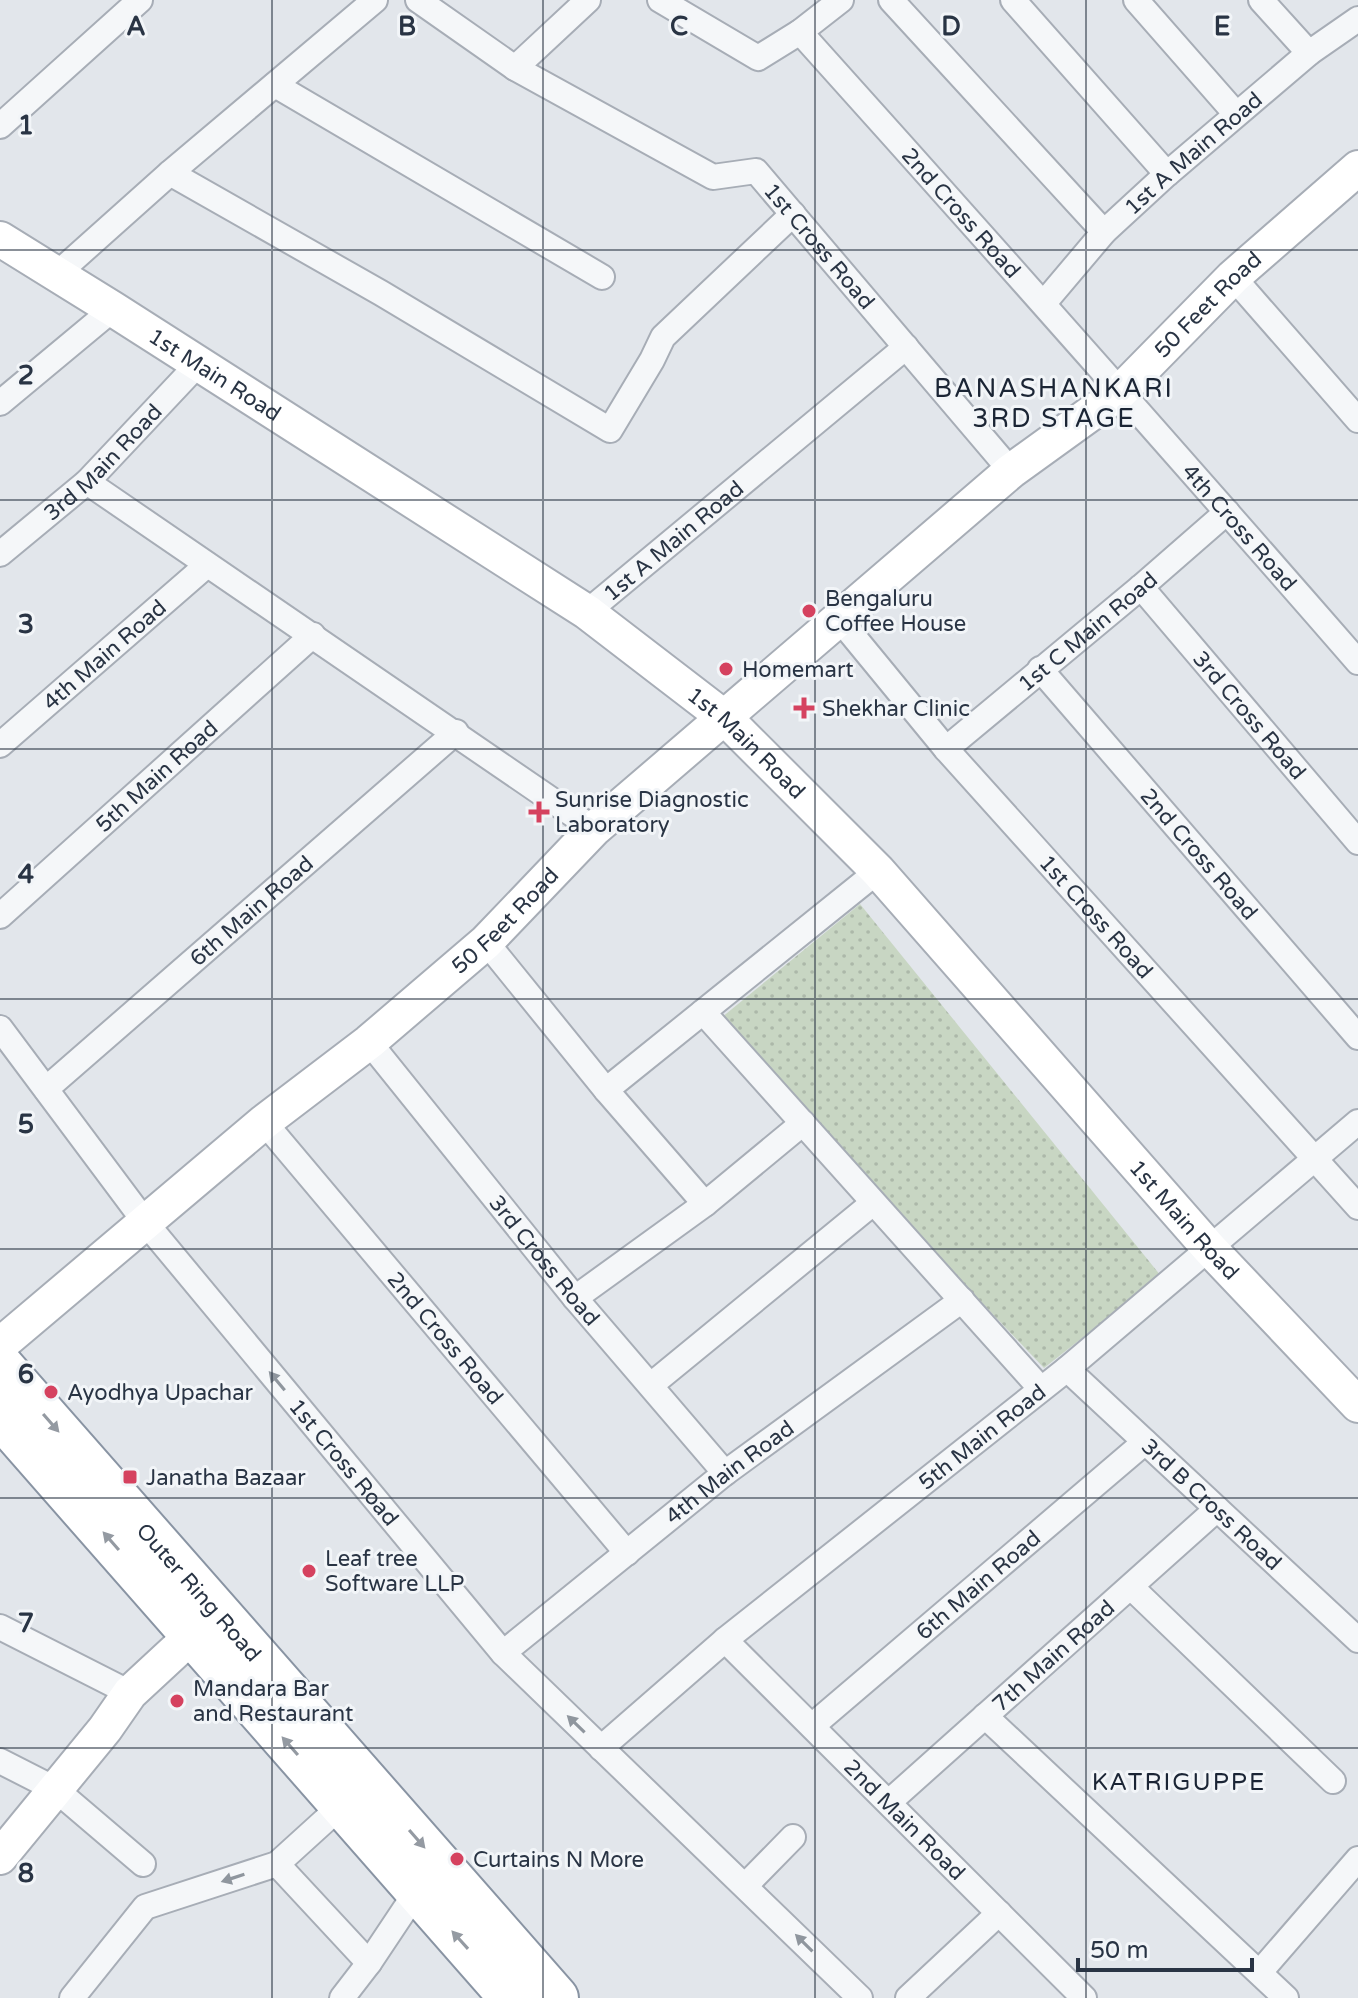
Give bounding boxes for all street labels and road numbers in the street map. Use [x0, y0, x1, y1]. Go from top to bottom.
street label: 1st A Main Road [1119, 87, 1268, 221]
street label: 2nd Cross Road [896, 143, 1026, 284]
street label: 1st Cross Road [758, 178, 880, 315]
street label: 50 Feet Road [1149, 246, 1267, 363]
street label: 1st Main Road [143, 323, 286, 427]
street label: 3rd Main Road [39, 399, 168, 526]
street label: 4th Cross Road [1176, 459, 1302, 596]
street label: 1st A Main Road [598, 476, 749, 607]
street label: 1st C Main Road [1013, 567, 1163, 697]
street label: 4th Main Road [38, 595, 172, 716]
street label: 3rd Cross Road [1187, 646, 1311, 785]
street label: 1st Main Road [682, 682, 810, 805]
street label: 5th Main Road [91, 715, 223, 838]
street label: 2nd Cross Road [1135, 783, 1263, 925]
street label: 6th Main Road [185, 850, 319, 972]
street label: 1st Cross Road [1033, 850, 1158, 984]
street label: 50 Feet Road [447, 862, 564, 980]
street label: 1st Main Road [1124, 1155, 1244, 1286]
street label: 3rd Cross Road [483, 1190, 605, 1331]
street label: 2nd Cross Road [382, 1267, 508, 1410]
street label: 5th Main Road [914, 1379, 1051, 1496]
street label: 1st Cross Road [283, 1394, 404, 1531]
street label: 4th Main Road [661, 1415, 799, 1530]
street label: 3rd B Cross Road [1136, 1433, 1286, 1576]
street label: Outer Ring Road [131, 1518, 266, 1667]
street label: 6th Main Road [911, 1525, 1046, 1645]
street label: 7th Main Road [987, 1595, 1120, 1717]
street label: 2nd Main Road [838, 1754, 970, 1886]

